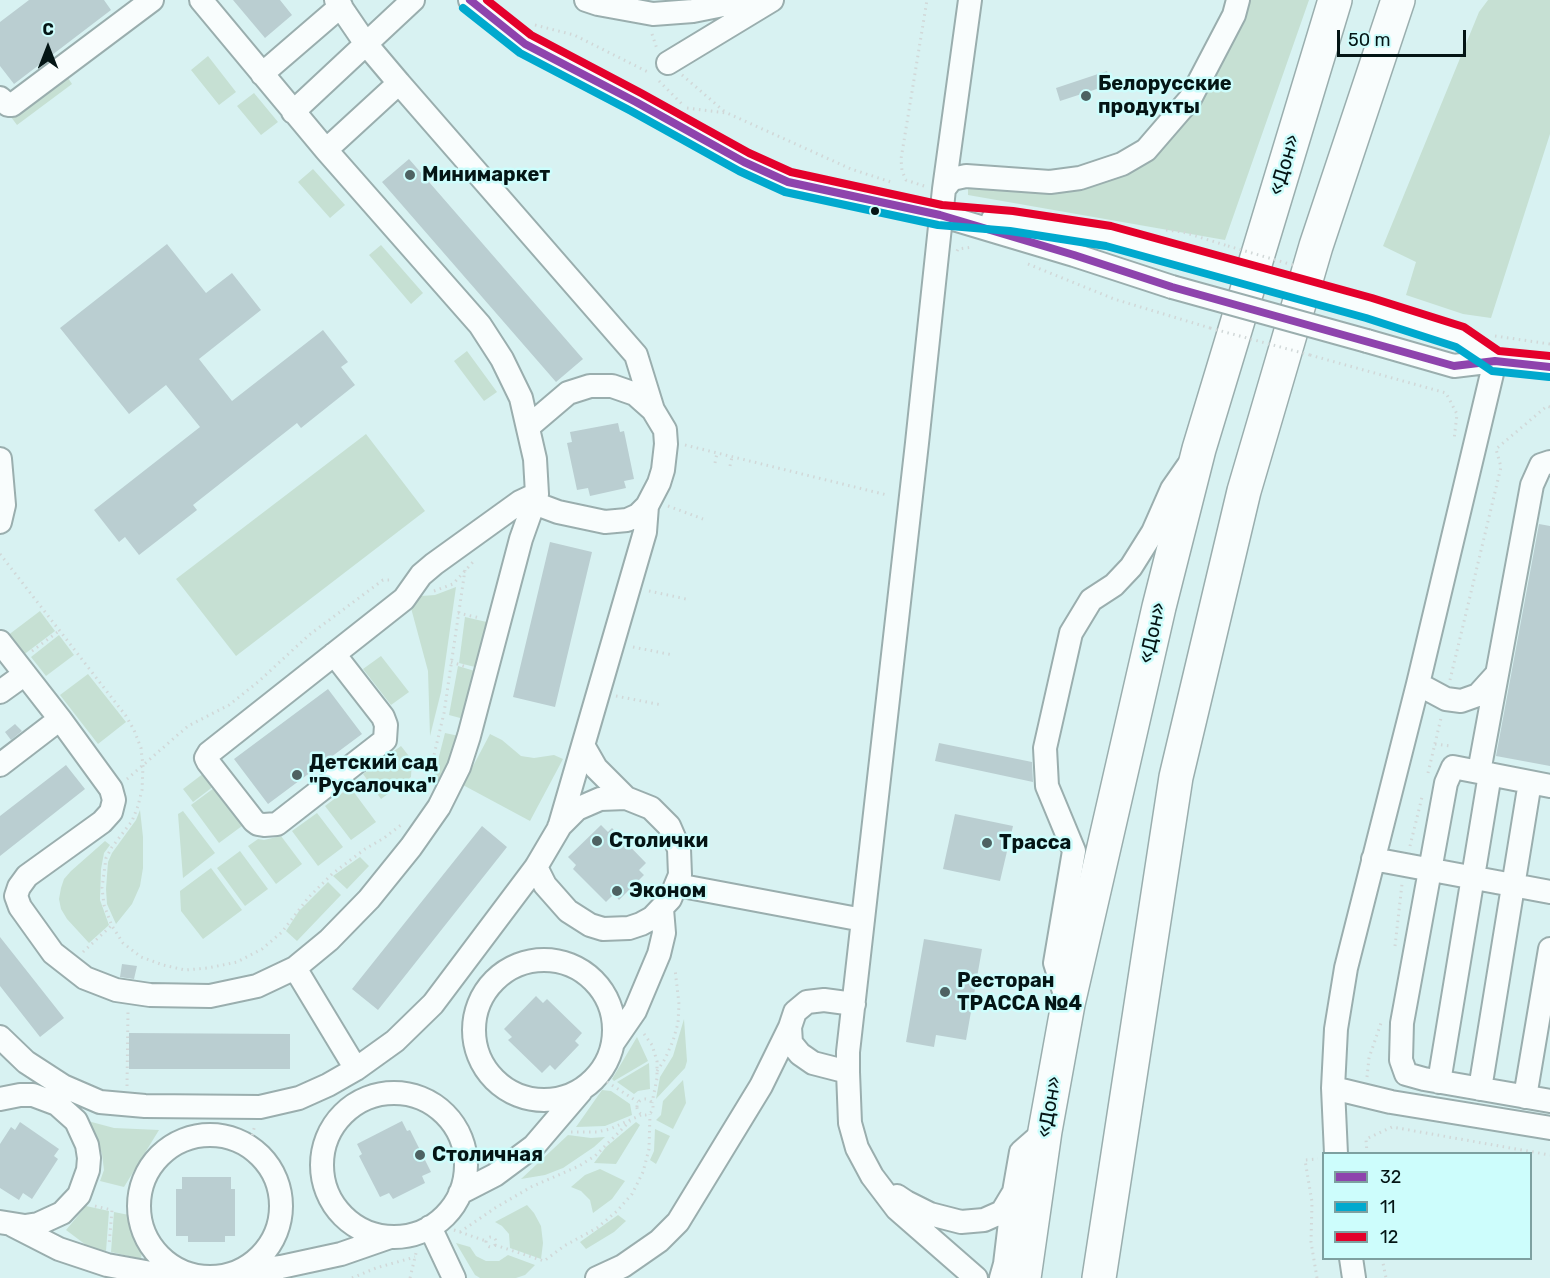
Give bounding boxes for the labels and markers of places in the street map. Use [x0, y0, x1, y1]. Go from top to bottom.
place label: Белорусские продукты [1098, 72, 1232, 119]
marker: Белорусские продукты [1079, 89, 1093, 103]
place label: Минимаркет [422, 163, 550, 187]
marker: Минимаркет [403, 168, 417, 182]
unlabelled marker [869, 205, 881, 217]
place label: Детский сад "Русалочка" [309, 751, 438, 798]
marker: Детский сад "Русалочка" [290, 768, 304, 782]
place label: Столички [609, 829, 708, 853]
place label: Трасса [999, 831, 1071, 855]
marker: Столички [590, 834, 604, 848]
marker: Трасса [980, 836, 994, 850]
place label: Эконом [629, 879, 706, 903]
marker: Эконом [610, 884, 624, 898]
place label: Ресторан ТРАССА №4 [957, 969, 1082, 1016]
marker: Ресторан ТРАССА №4 [938, 985, 952, 999]
place label: Столичная [432, 1143, 543, 1167]
marker: Столичная [413, 1148, 427, 1162]

